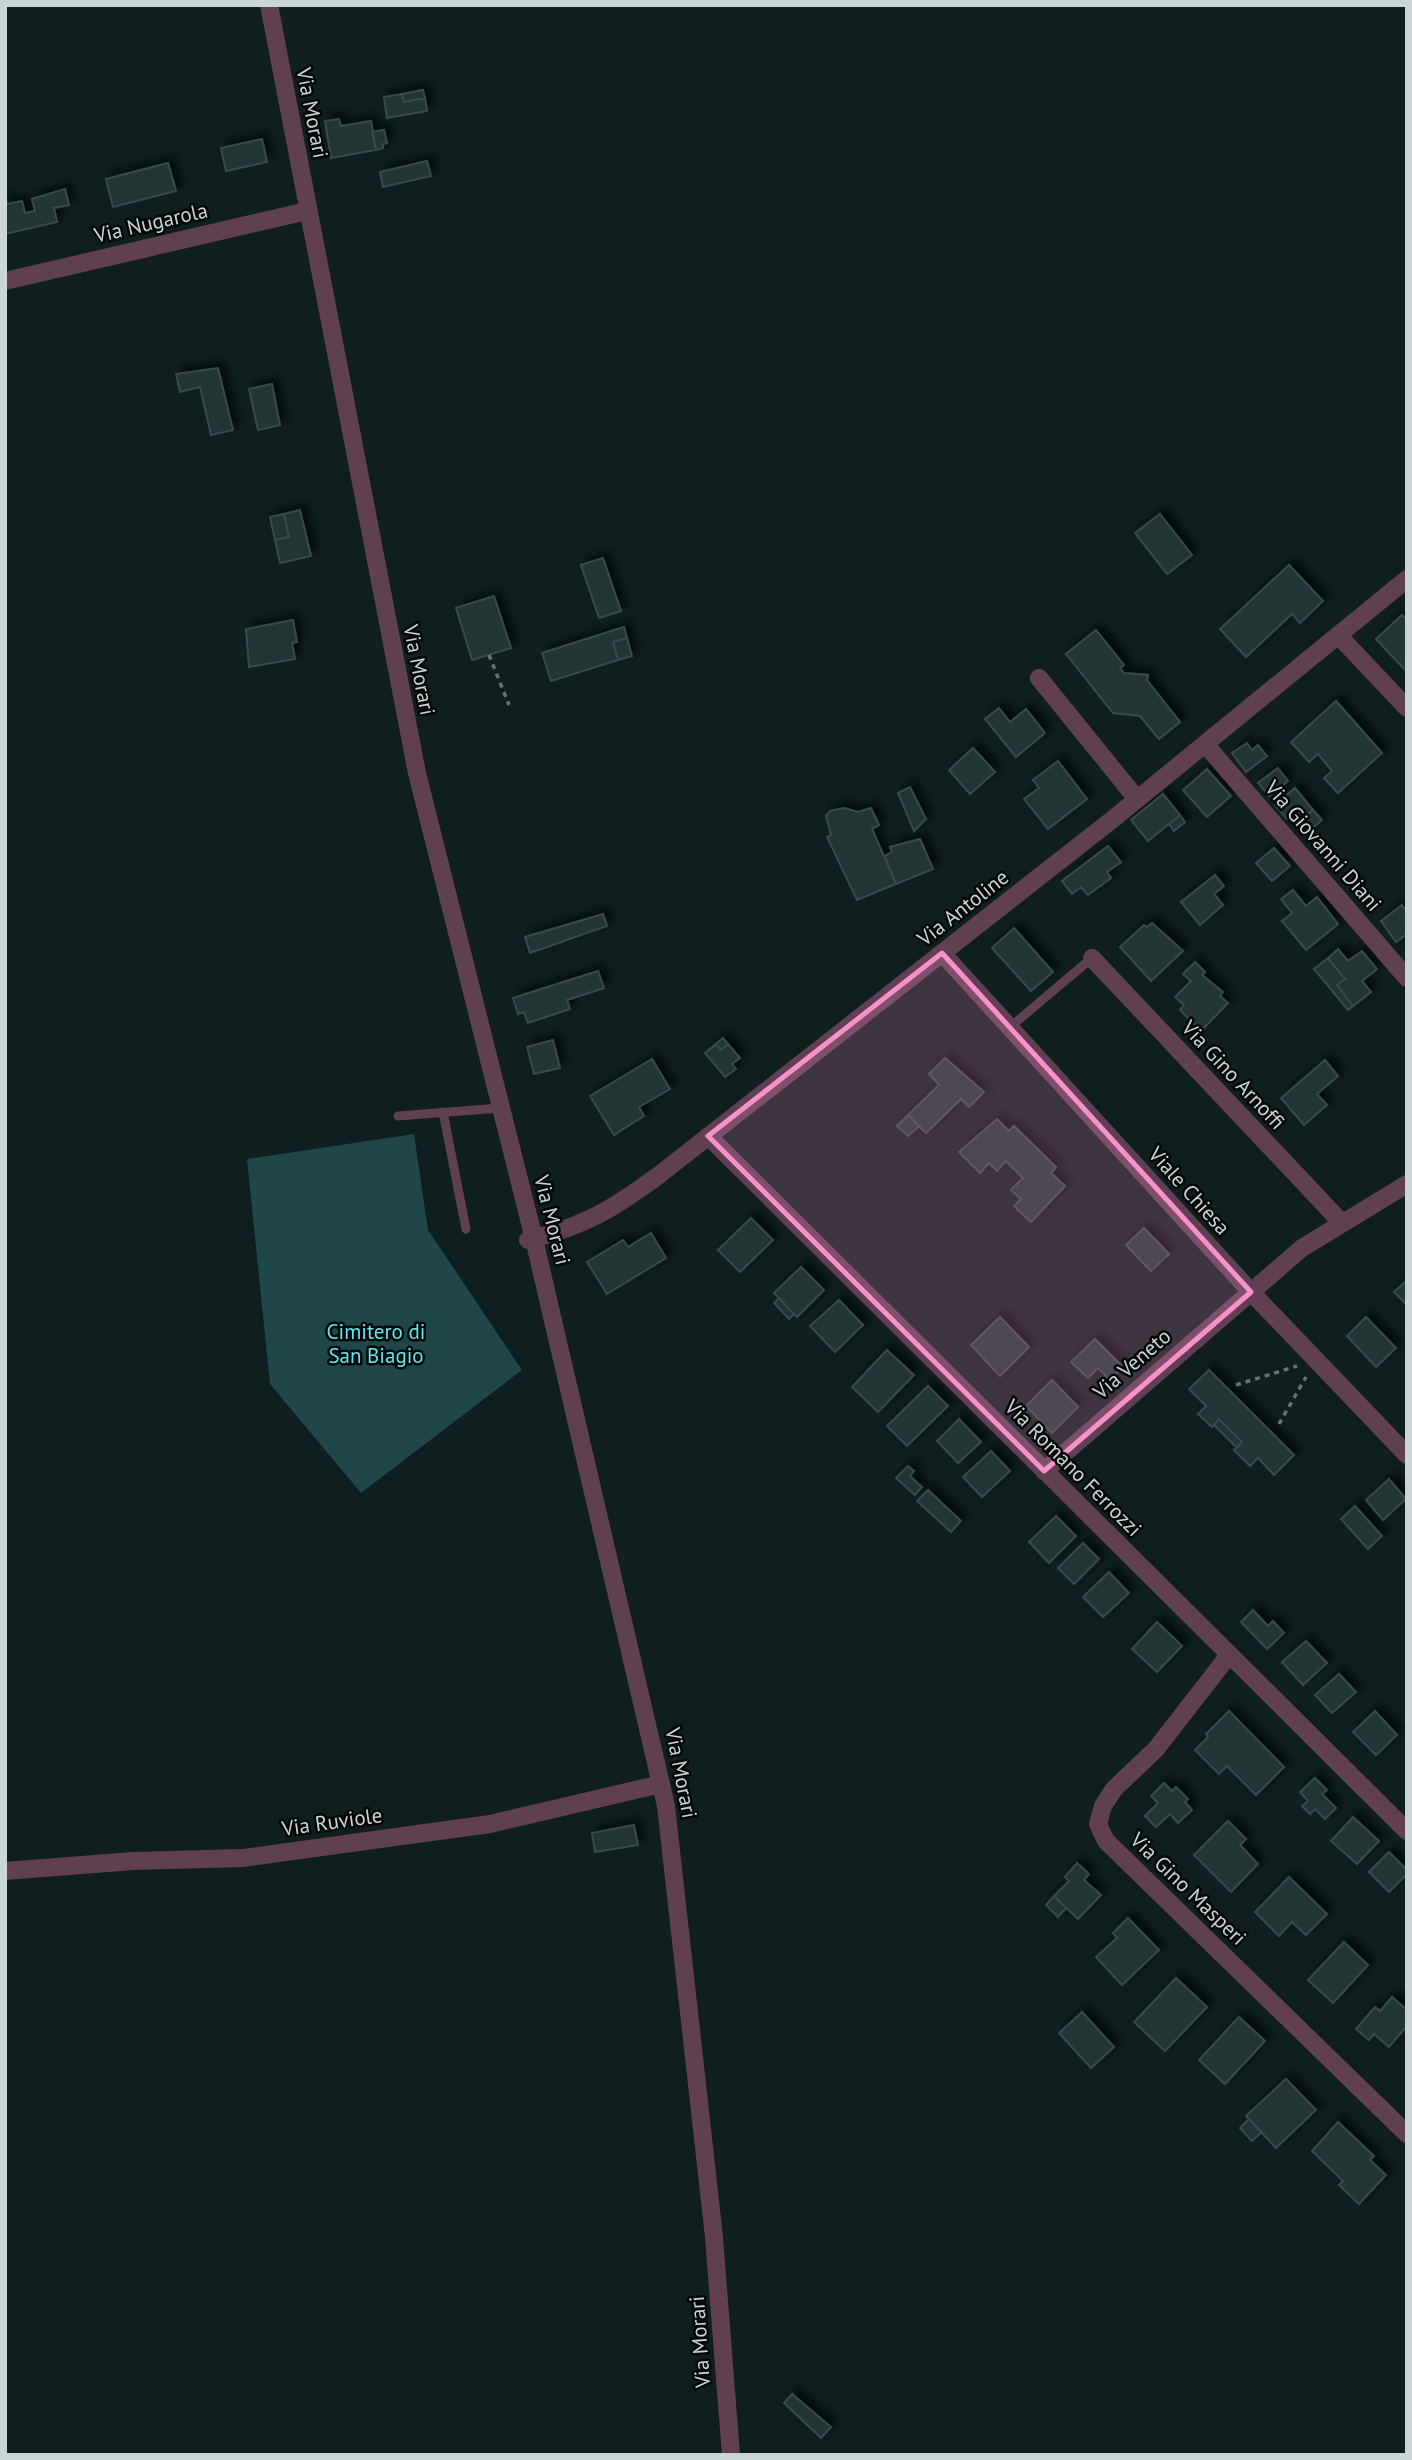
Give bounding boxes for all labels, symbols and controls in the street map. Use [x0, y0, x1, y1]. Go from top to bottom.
street label: Via Morari [290, 64, 334, 161]
street label: Via Nugarola [91, 196, 210, 249]
street label: Via Morari [397, 621, 441, 718]
street label: Via Giovanni Diani [1259, 774, 1388, 917]
street label: Via Antoline [911, 863, 1014, 952]
street label: Via Gino Arnoffi [1175, 1014, 1291, 1135]
street label: Viale Chiesa [1142, 1140, 1236, 1240]
street label: Via Morari [528, 1171, 577, 1268]
park label: Cimitero di San Biagio [327, 1318, 425, 1369]
street label: Via Veneto [1086, 1322, 1176, 1406]
street label: Via Romano Ferrozzi [998, 1393, 1148, 1542]
street label: Via Morari [659, 1724, 703, 1821]
street label: Via Ruviole [279, 1801, 384, 1842]
street label: Via Gino Masperi [1124, 1826, 1252, 1951]
street label: Via Morari [683, 2295, 716, 2390]

